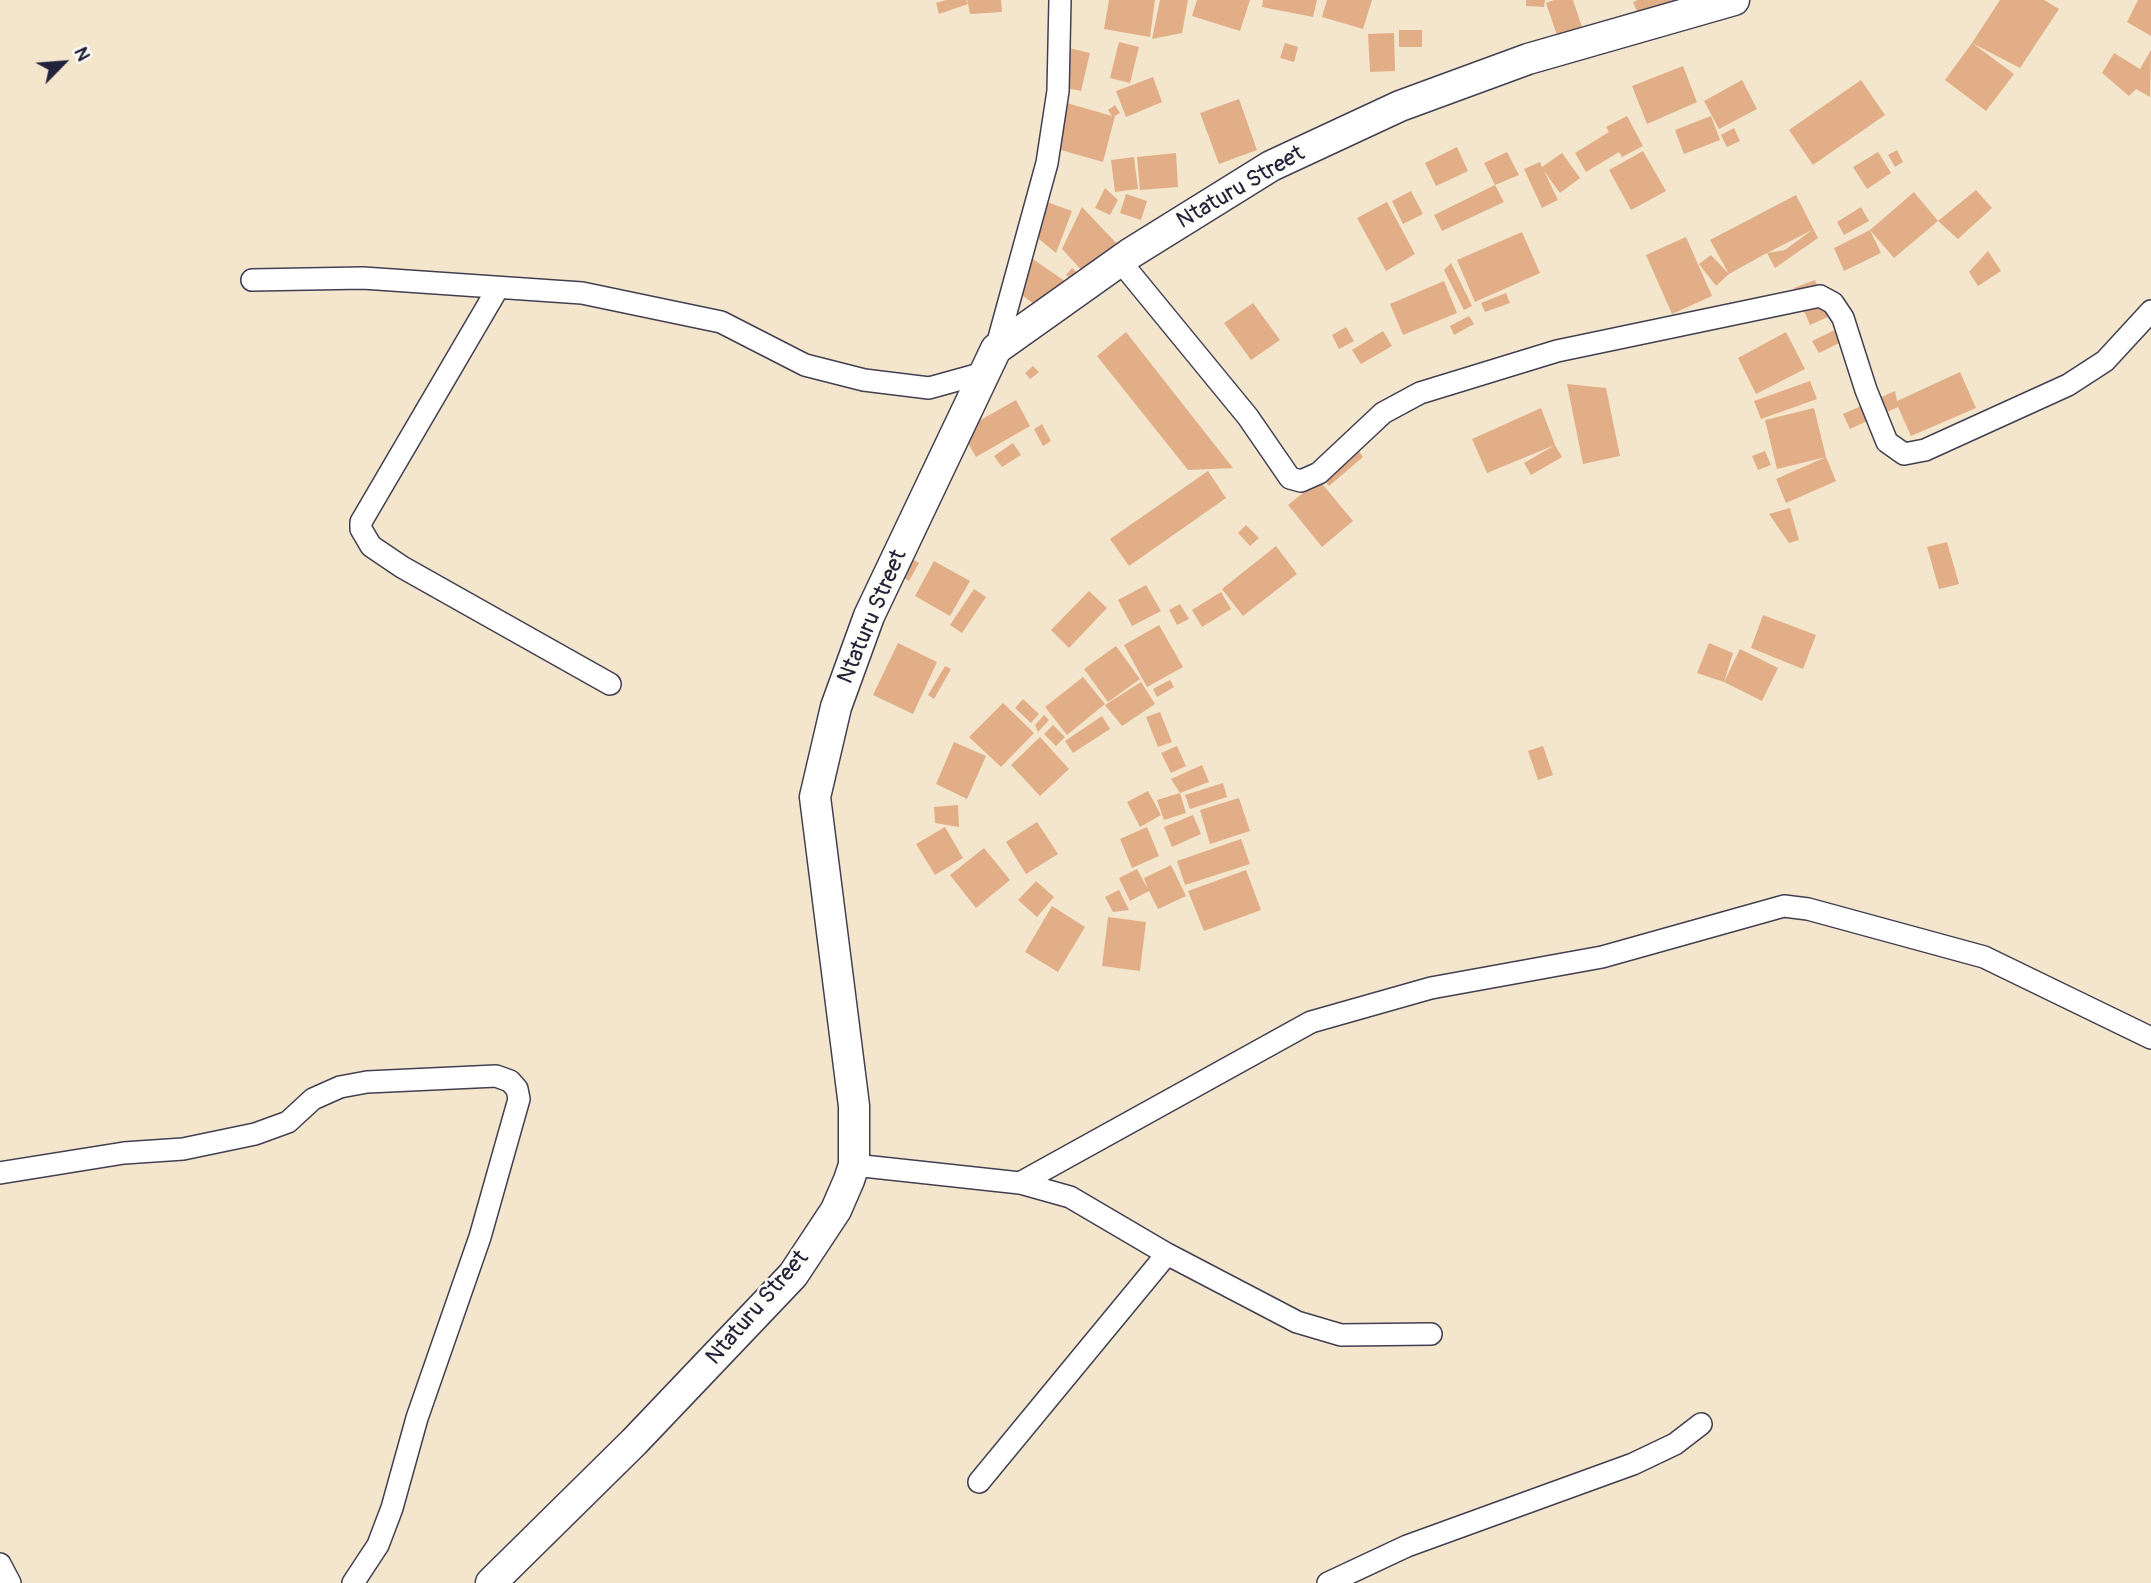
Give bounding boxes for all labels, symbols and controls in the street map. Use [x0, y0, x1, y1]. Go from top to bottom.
north arrow [28, 28, 98, 98]
text: N [68, 43, 96, 65]
street label: Ntaturu Street [1172, 140, 1310, 236]
street label: Ntaturu Street [832, 546, 914, 688]
street label: Ntaturu Street [701, 1245, 815, 1371]

